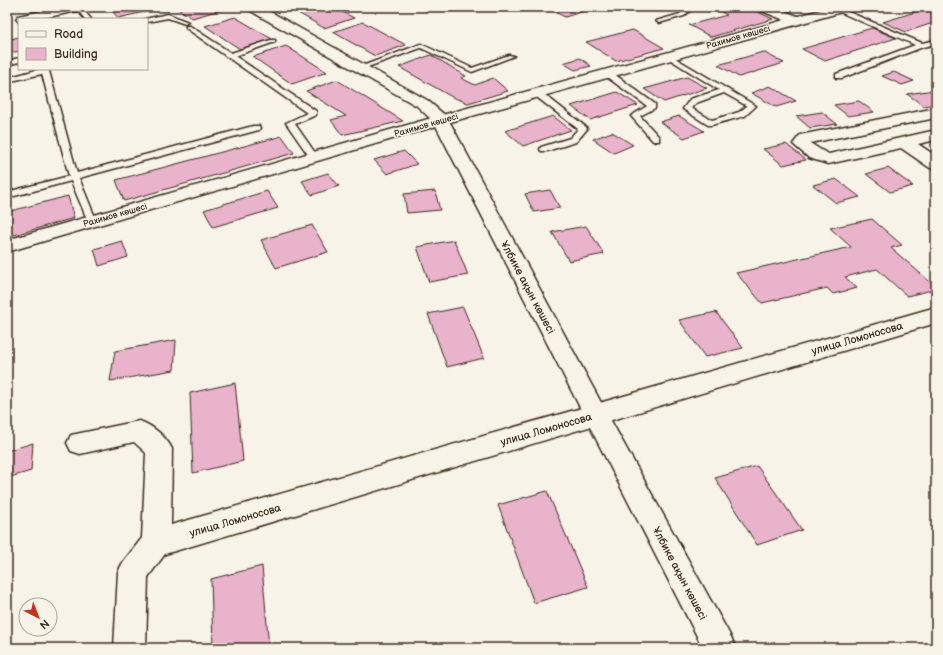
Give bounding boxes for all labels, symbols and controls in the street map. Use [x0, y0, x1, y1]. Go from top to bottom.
legend [18, 18, 148, 70]
street label: Рахимов көшесі [705, 23, 771, 52]
text: Road [54, 27, 83, 42]
text: Building [54, 47, 98, 62]
street label: Рахимов көшесі [393, 111, 459, 140]
street label: Рахимов көшесі [82, 201, 148, 230]
street label: Ұлбике ақын көшесі [497, 238, 558, 336]
street label: улица Ломоносова [810, 319, 905, 358]
street label: улица Ломоносова [499, 410, 594, 449]
street label: улица Ломоносова [188, 501, 283, 540]
street label: Ұлбике ақын көшесі [649, 524, 710, 622]
north arrow [18, 597, 58, 637]
text: N [37, 616, 52, 632]

